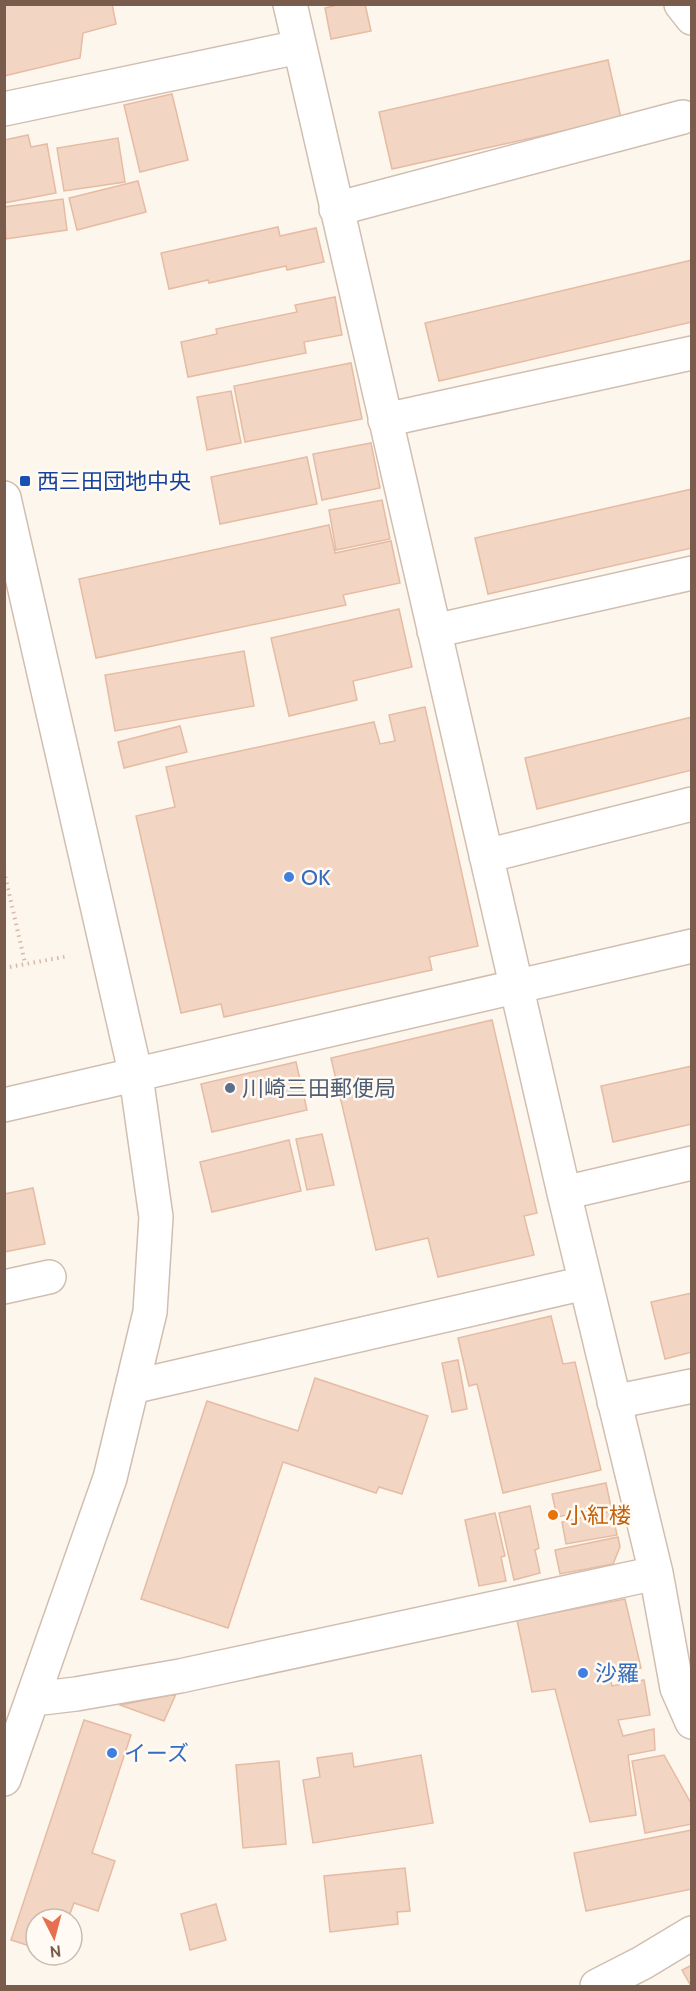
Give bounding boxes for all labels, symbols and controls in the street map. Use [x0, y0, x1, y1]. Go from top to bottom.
place label: 西三田団地中央 [37, 468, 191, 495]
marker: 西三田団地中央 [18, 474, 32, 488]
place label: OK [301, 864, 331, 891]
marker: OK [282, 870, 296, 884]
place label: 川崎三田郵便局 [242, 1075, 396, 1102]
marker: 川崎三田郵便局 [223, 1081, 237, 1095]
place label: 小紅楼 [565, 1502, 631, 1529]
marker: 小紅楼 [546, 1508, 560, 1522]
place label: 沙羅 [595, 1660, 639, 1687]
marker: 沙羅 [576, 1666, 590, 1680]
place label: イーズ [124, 1740, 189, 1767]
marker: イーズ [105, 1746, 119, 1760]
north arrow [24, 1907, 84, 1967]
text: N [49, 1941, 62, 1961]

